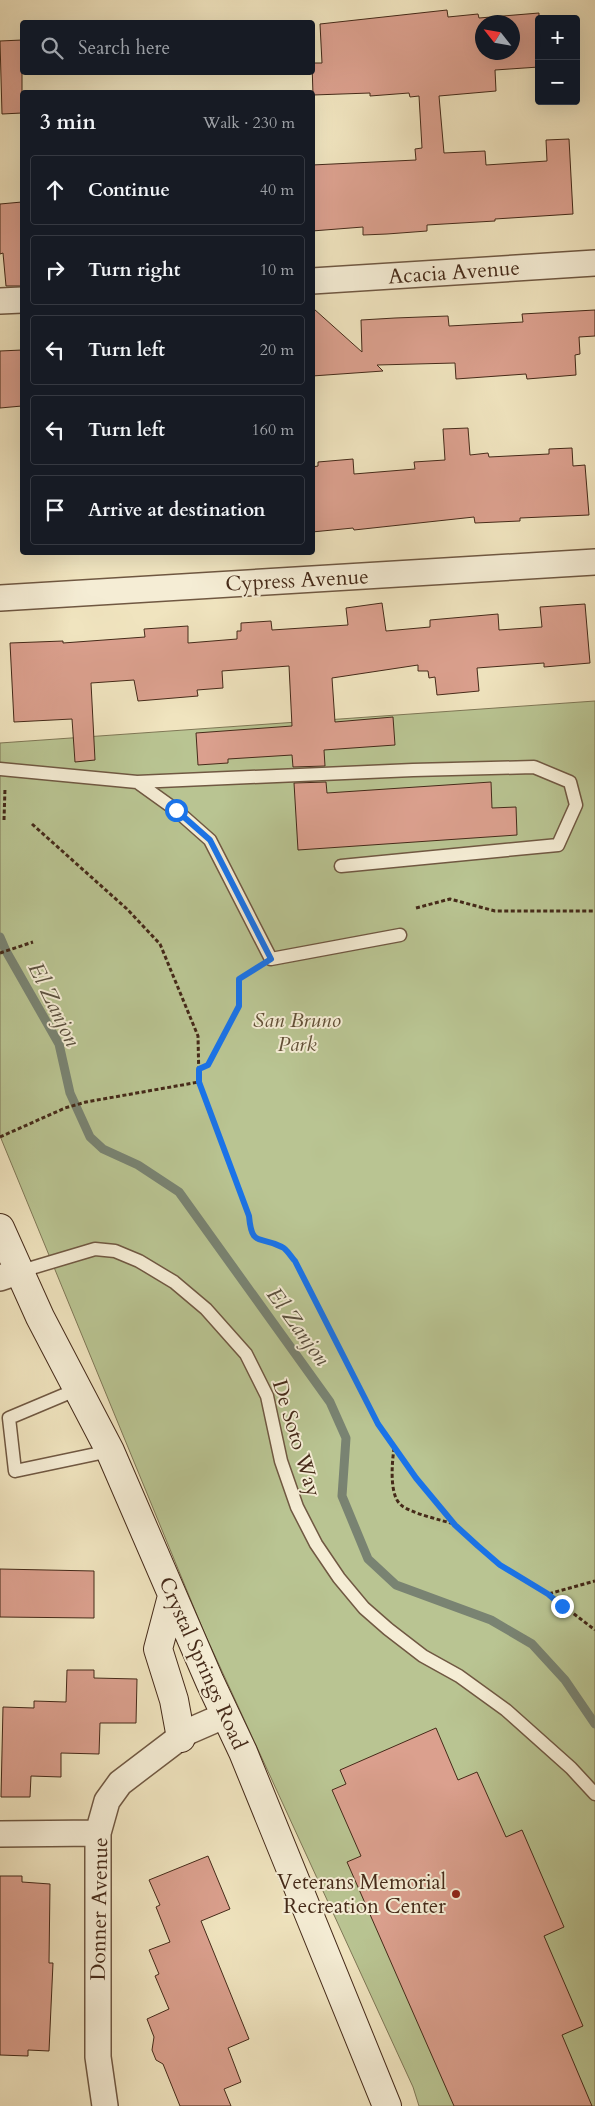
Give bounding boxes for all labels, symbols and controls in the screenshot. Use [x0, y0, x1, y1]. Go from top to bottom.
north arrow [475, 15, 520, 60]
map controls [535, 15, 580, 105]
button: + [535, 15, 580, 60]
search box [20, 20, 315, 75]
icon: search [38, 34, 66, 62]
text: Search here [78, 35, 170, 61]
button: − [535, 60, 580, 105]
text: 3 min [40, 108, 96, 137]
text: Walk · 230 m [203, 112, 295, 134]
icon: ahead [41, 176, 69, 204]
text: Continue [88, 177, 170, 203]
text: 40 m [260, 179, 294, 201]
street label: Acacia Avenue [387, 253, 521, 292]
icon: right [41, 256, 69, 284]
text: Turn right [88, 257, 180, 283]
text: 10 m [260, 259, 294, 281]
icon: left [41, 336, 69, 364]
text: Turn left [88, 337, 165, 363]
text: 20 m [260, 339, 294, 361]
icon: left [41, 416, 69, 444]
text: Turn left [88, 417, 165, 443]
text: 160 m [252, 419, 294, 441]
icon: arrive [41, 496, 69, 524]
text: Arrive at destination [88, 497, 265, 523]
street label: Cypress Avenue [225, 562, 369, 599]
route start [165, 799, 188, 822]
water label: El Zanjon [21, 957, 88, 1052]
park label: San Bruno Park [253, 1006, 341, 1059]
water label: El Zanjon [259, 1281, 337, 1372]
street label: De Soto Way [265, 1376, 328, 1500]
street label: Crystal Springs Road [151, 1572, 254, 1754]
route end [551, 1595, 574, 1618]
street label: Donner Avenue [84, 1837, 115, 1981]
place label: Veterans Memorial Recreation Center [277, 1868, 446, 1921]
marker: Veterans Memorial Recreation Center [450, 1888, 462, 1900]

